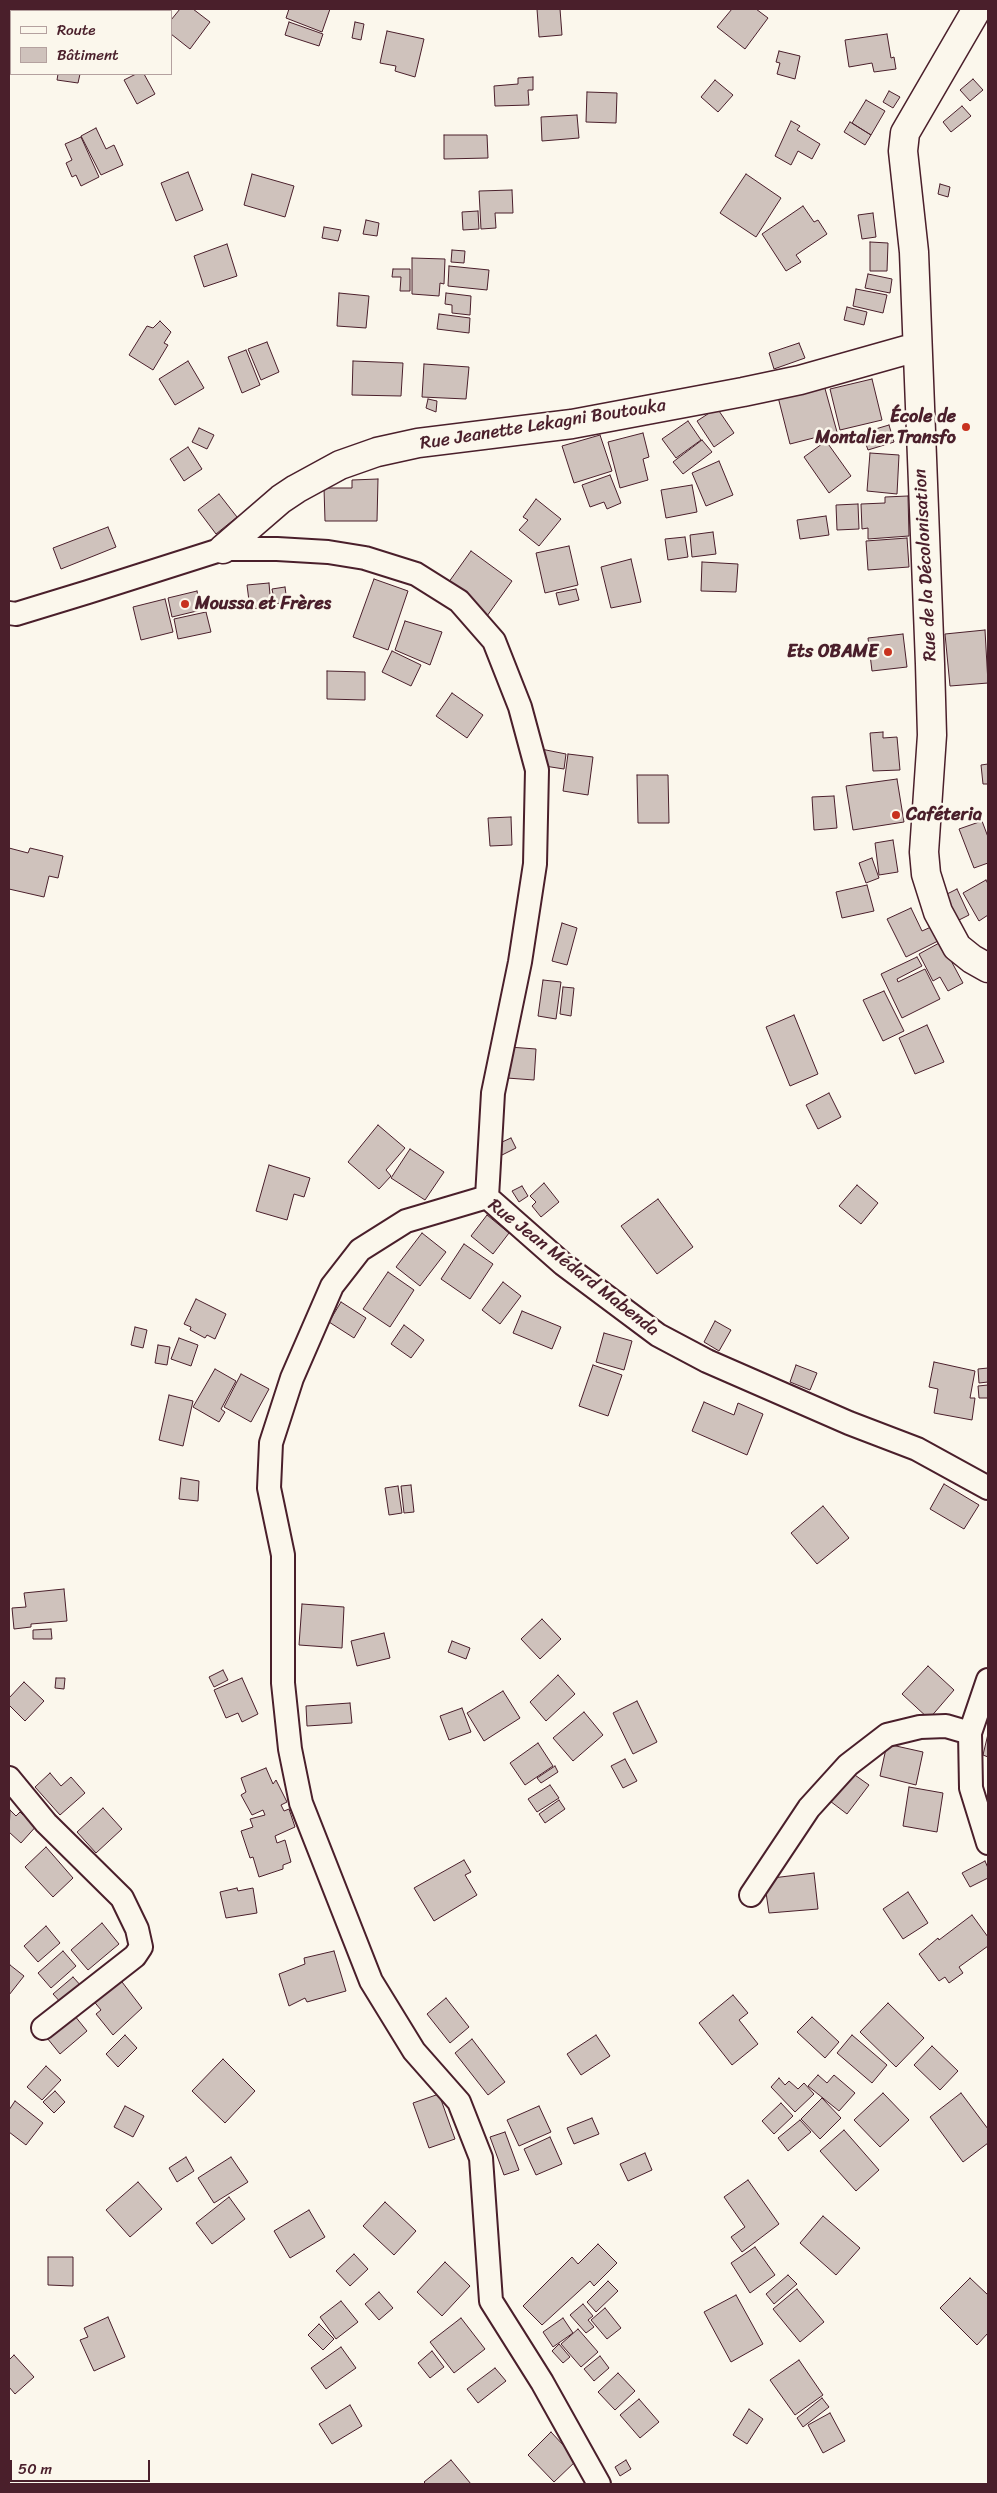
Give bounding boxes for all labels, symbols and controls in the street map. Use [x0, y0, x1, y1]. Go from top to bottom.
legend [10, 10, 172, 75]
text: Route [57, 17, 96, 43]
text: Bâtiment [57, 42, 119, 68]
street label: Rue Jeanette Lekagni Boutouka [419, 395, 667, 455]
place label: École de Montalier Transfo [815, 406, 956, 448]
marker: École de Montalier Transfo [960, 421, 972, 433]
street label: Rue de la Décolonisation [910, 468, 942, 662]
place label: Moussa et Frères [195, 593, 331, 615]
marker: Moussa et Frères [179, 598, 191, 610]
place label: Ets OBAME [787, 641, 878, 663]
marker: Ets OBAME [882, 646, 894, 658]
place label: Caféteria [906, 804, 982, 826]
marker: Caféteria [890, 809, 902, 821]
street label: Rue Jean Médard Mabenda [483, 1195, 663, 1341]
scale bar [12, 2450, 152, 2482]
text: 50 m [18, 2456, 52, 2482]

